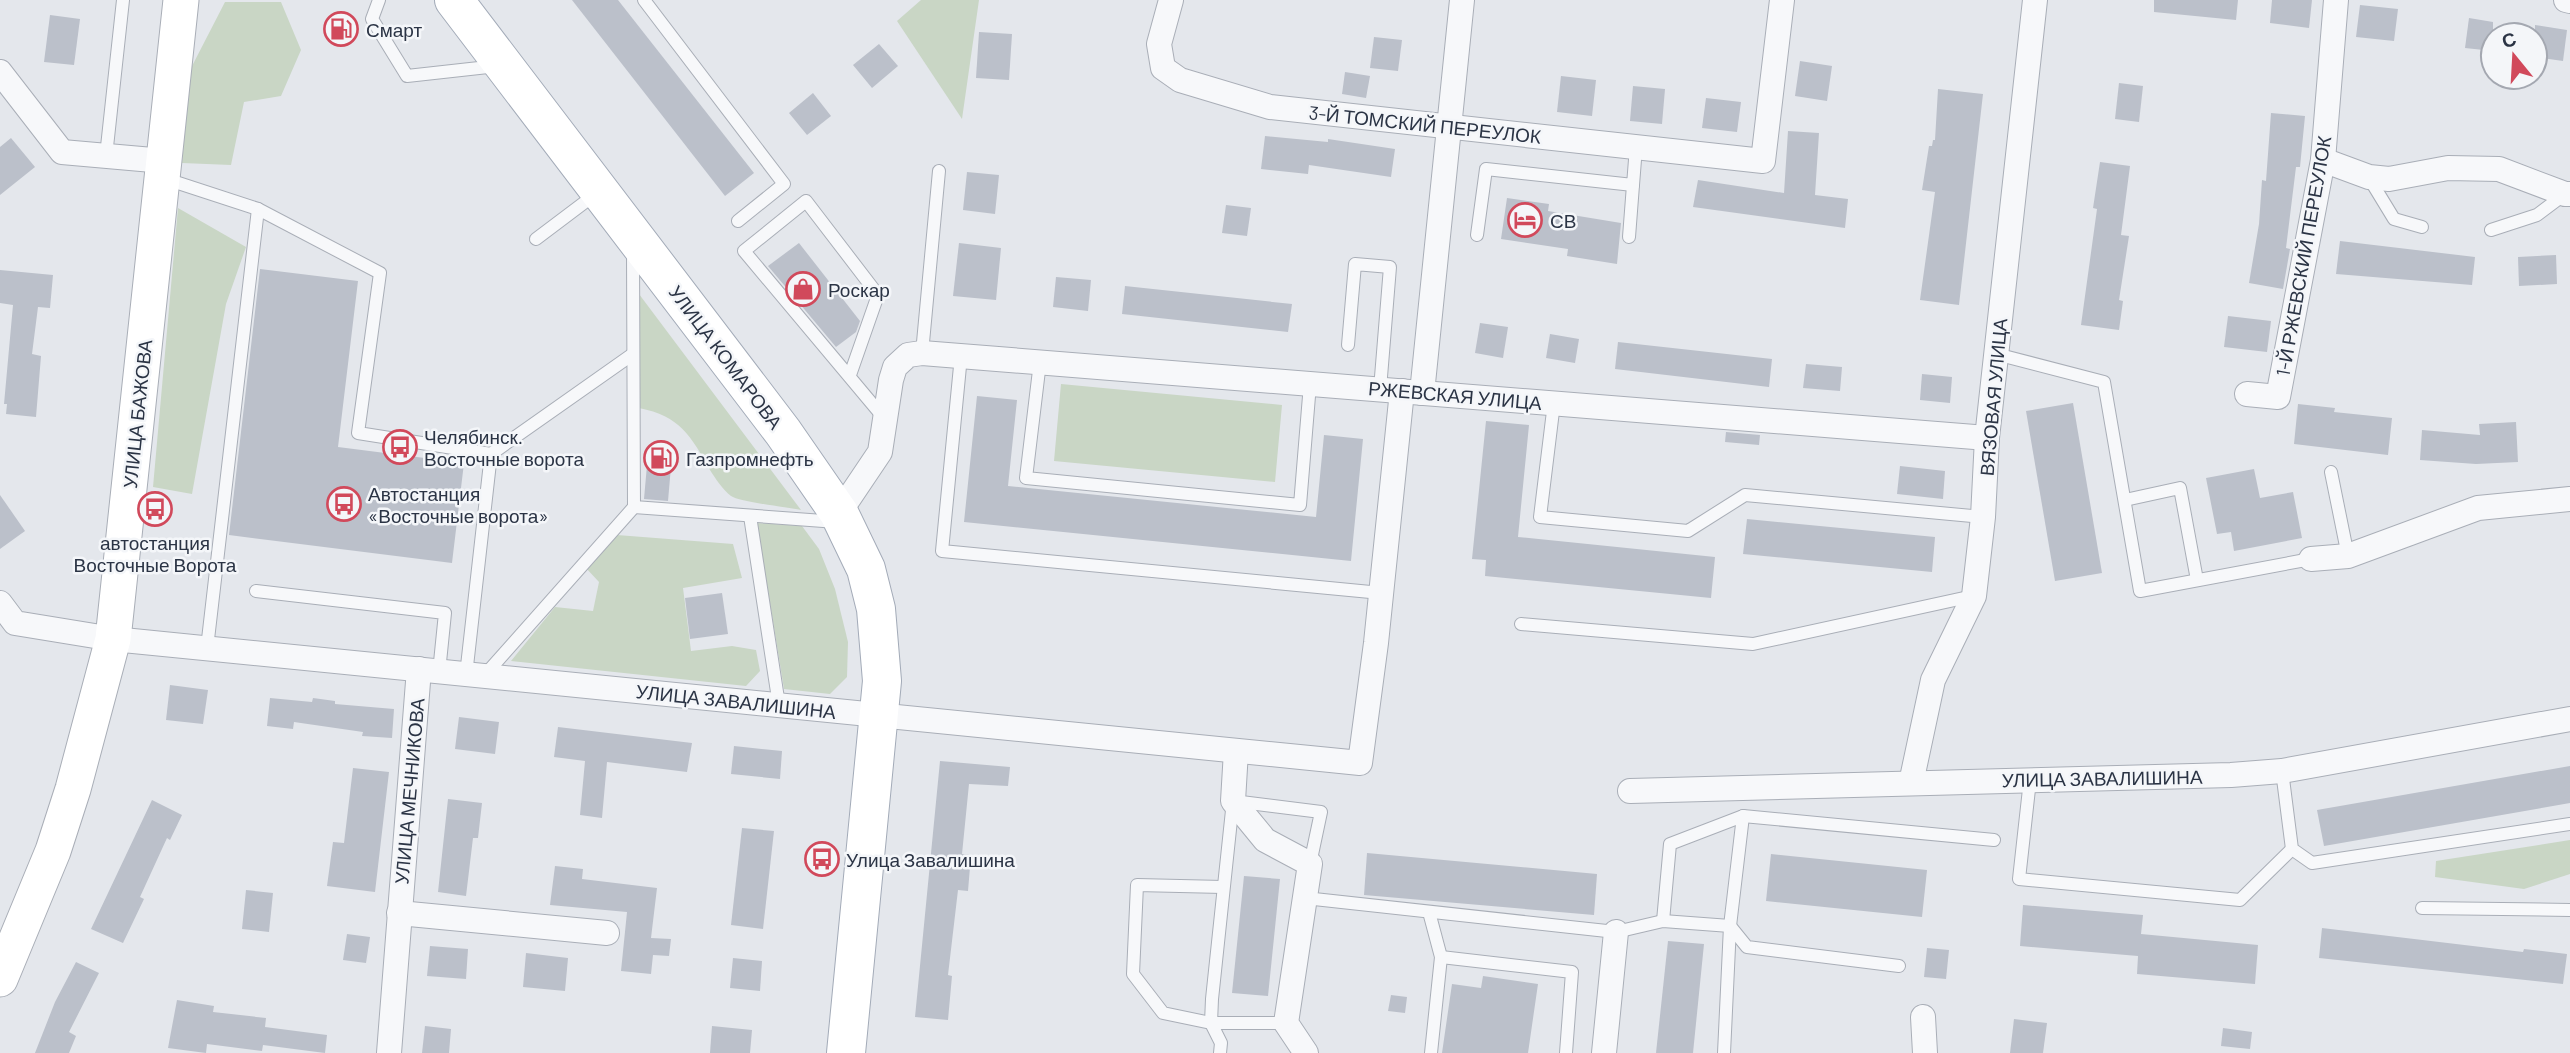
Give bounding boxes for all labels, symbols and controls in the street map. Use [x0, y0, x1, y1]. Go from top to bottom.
fuel station icon: Смарт [322, 10, 360, 48]
place label: Смарт [366, 18, 423, 41]
north arrow [2479, 21, 2549, 91]
text: С [2499, 26, 2519, 52]
street label: 3-Й ТОМСКИЙ ПЕРЕУЛОК [1308, 100, 1542, 148]
street label: 1-Й РЖЕВСКИЙ ПЕРЕУЛОК [2271, 134, 2335, 378]
hotel icon: СВ [1506, 201, 1544, 239]
place label: СВ [1550, 209, 1576, 232]
shop icon: Роскар [784, 270, 822, 308]
place label: Роскар [828, 278, 890, 301]
street label: УЛИЦА КОМАРОВА [664, 281, 788, 434]
street label: ВЯЗОВАЯ УЛИЦА [1975, 317, 2011, 477]
street label: УЛИЦА БАЖОВА [118, 338, 156, 490]
street label: РЖЕВСКАЯ УЛИЦА [1367, 376, 1543, 414]
place label: Челябинск. Восточные ворота [424, 425, 584, 470]
bus stop icon: Челябинск. Восточные ворота [381, 428, 419, 466]
fuel station icon: Газпромнефть [642, 439, 680, 477]
place label: Газпромнефть [686, 447, 814, 470]
place label: Автостанция «Восточные ворота» [368, 482, 549, 527]
bus stop icon: Автостанция «Восточные ворота» [325, 485, 363, 523]
bus stop icon: автостанция Восточные Ворота [136, 490, 174, 528]
place label: автостанция Восточные Ворота [74, 531, 237, 576]
street label: УЛИЦА ЗАВАЛИШИНА [635, 679, 837, 723]
street label: УЛИЦА МЕЧНИКОВА [389, 697, 429, 885]
street label: УЛИЦА ЗАВАЛИШИНА [2001, 765, 2203, 791]
bus stop icon: Улица Завалишина [803, 840, 841, 878]
place label: Улица Завалишина [846, 848, 1015, 871]

